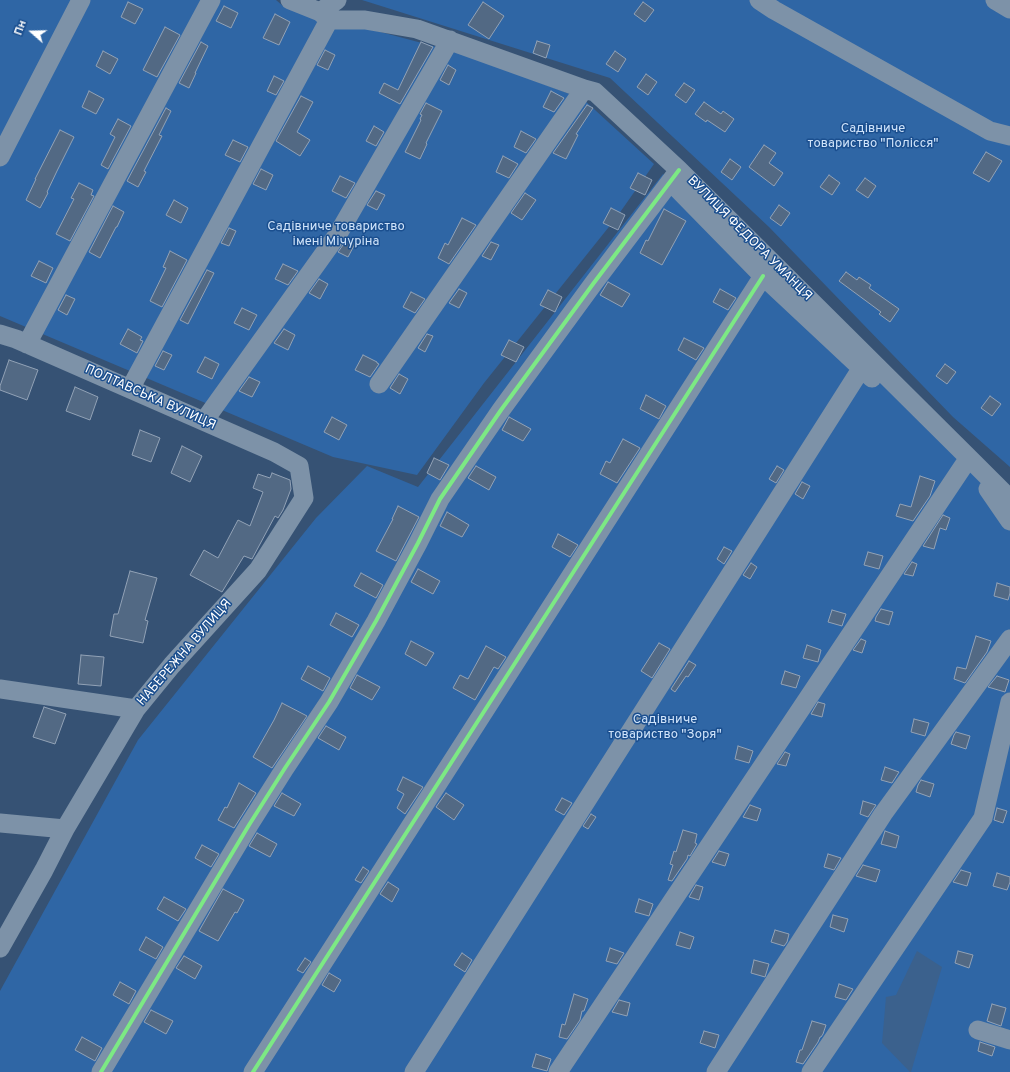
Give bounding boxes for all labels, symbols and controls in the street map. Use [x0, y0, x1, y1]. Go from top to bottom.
north arrow [12, 12, 52, 52]
text: Пн [12, 19, 30, 37]
park label: Садівниче товариство "Полісся" [807, 121, 939, 152]
street label: ВУЛИЦЯ ФЕДОРА УМАНЦЯ [683, 173, 815, 305]
park label: Садівниче товариство імені Мічуріна [267, 219, 405, 250]
street label: ПОЛТАВСЬКА ВУЛИЦЯ [82, 362, 218, 434]
street label: НАБЕРЕЖНА ВУЛИЦЯ [134, 596, 236, 710]
park label: Садівниче товариство "Зоря" [608, 712, 722, 743]

